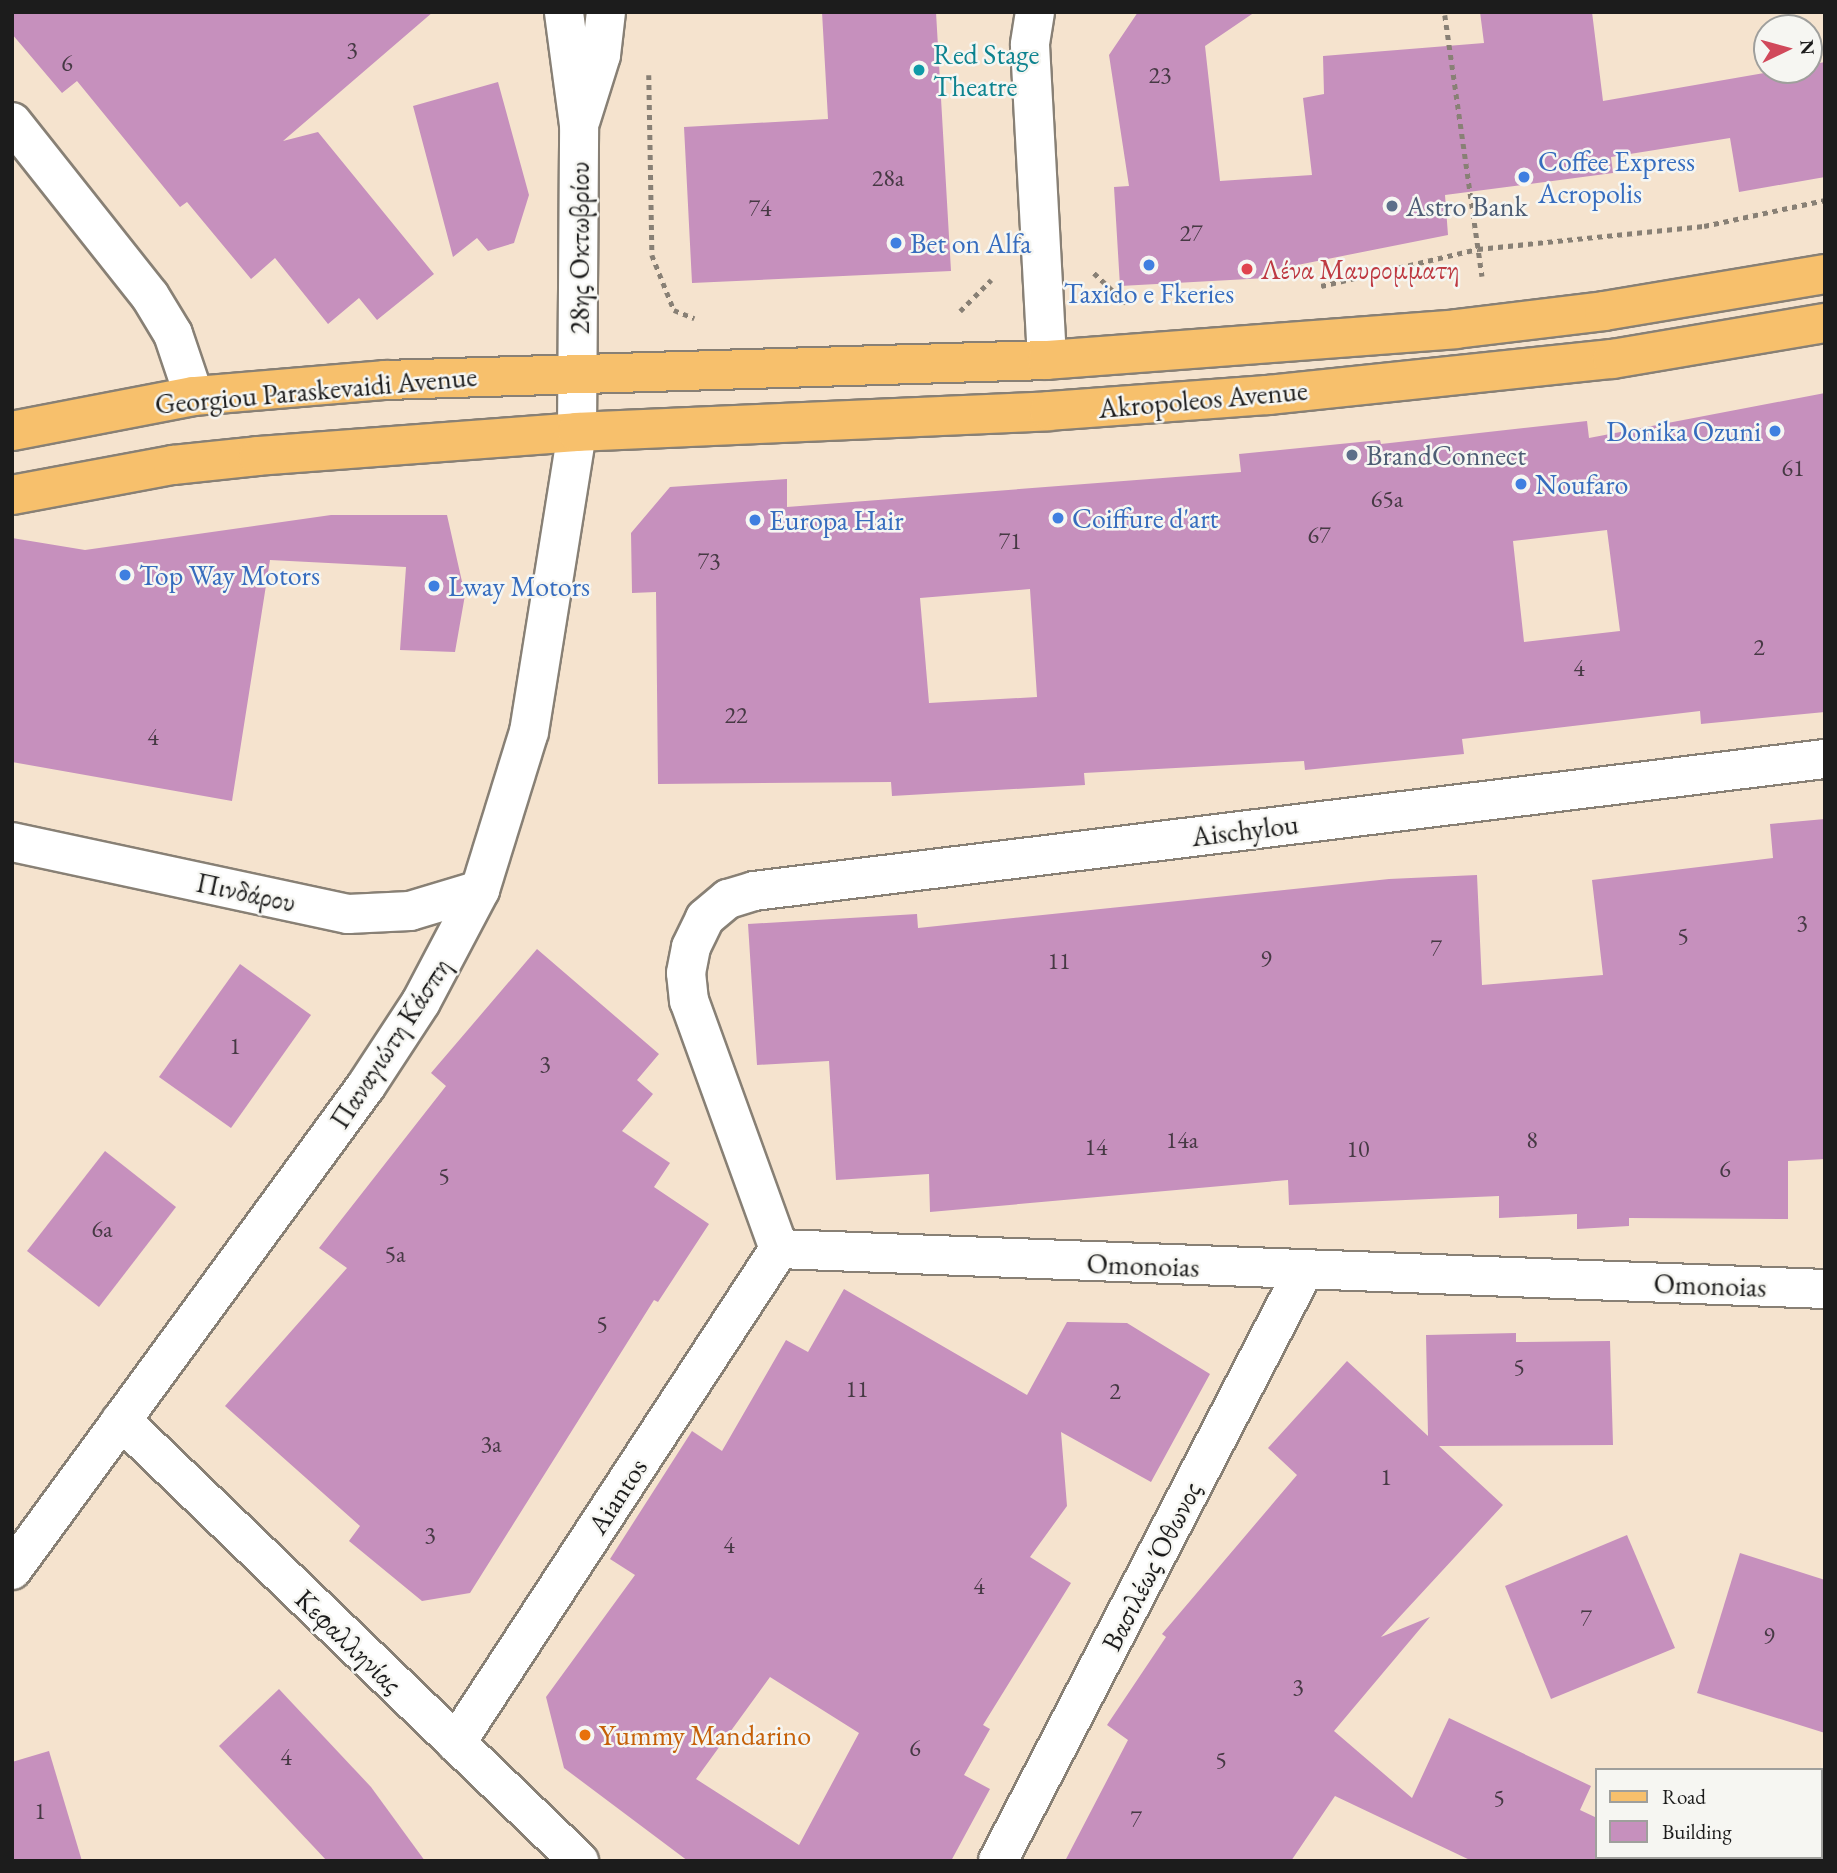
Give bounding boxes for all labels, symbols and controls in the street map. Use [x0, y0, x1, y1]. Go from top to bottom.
north arrow [1753, 14, 1823, 84]
house number: 3 [346, 36, 358, 64]
place label: Red Stage Theatre [933, 37, 1039, 103]
text: N [1794, 39, 1821, 56]
house number: 6 [61, 49, 73, 77]
house number: 23 [1148, 61, 1172, 89]
marker: Red Stage Theatre [911, 62, 927, 78]
place label: Coffee Express Acropolis [1538, 144, 1695, 210]
street label: 28ης Οκτωβρίου [562, 162, 596, 334]
house number: 28a [872, 164, 904, 192]
marker: Coffee Express Acropolis [1516, 169, 1532, 185]
place label: Astro Bank [1406, 189, 1528, 223]
house number: 74 [748, 194, 772, 222]
marker: Astro Bank [1384, 198, 1400, 214]
house number: 27 [1179, 219, 1203, 247]
place label: Bet on Alfa [910, 226, 1031, 260]
marker: Bet on Alfa [888, 235, 904, 251]
place label: Λένα Μαυρομματη [1261, 252, 1460, 286]
marker: Taxido e Fkeries [1141, 257, 1157, 273]
marker: Λένα Μαυρομματη [1239, 261, 1255, 277]
place label: Taxido e Fkeries [1064, 276, 1234, 310]
street label: Georgiou Paraskevaidi Avenue [154, 359, 478, 421]
street label: Akropoleos Avenue [1097, 373, 1309, 425]
place label: Donika Ozuni [1606, 414, 1761, 448]
marker: Donika Ozuni [1767, 423, 1783, 439]
place label: BrandConnect [1366, 438, 1526, 472]
marker: BrandConnect [1344, 447, 1360, 463]
house number: 61 [1781, 454, 1805, 482]
place label: Noufaro [1535, 467, 1628, 501]
marker: Noufaro [1513, 476, 1529, 492]
house number: 65a [1371, 485, 1403, 513]
place label: Coiffure d'art [1072, 501, 1218, 535]
place label: Europa Hair [769, 503, 904, 537]
marker: Coiffure d'art [1050, 510, 1066, 526]
marker: Europa Hair [747, 512, 763, 528]
house number: 67 [1307, 521, 1331, 549]
house number: 71 [998, 527, 1022, 555]
house number: 73 [697, 547, 721, 575]
place label: Top Way Motors [139, 558, 320, 592]
marker: Top Way Motors [117, 567, 133, 583]
place label: Lway Motors [448, 569, 590, 603]
marker: Lway Motors [426, 578, 442, 594]
house number: 2 [1753, 633, 1765, 661]
house number: 4 [1573, 654, 1585, 682]
house number: 22 [724, 701, 748, 729]
house number: 4 [147, 723, 159, 751]
street label: Aischylou [1190, 807, 1300, 853]
street label: Πινδάρου [193, 865, 299, 919]
house number: 3 [1796, 909, 1808, 937]
house number: 5 [1677, 922, 1689, 950]
house number: 7 [1430, 934, 1442, 962]
house number: 9 [1260, 945, 1272, 973]
house number: 11 [1047, 947, 1071, 975]
street label: Παναγιώτη Κάσπη [322, 951, 458, 1135]
house number: 1 [229, 1032, 241, 1060]
house number: 3 [539, 1050, 551, 1078]
house number: 14a [1166, 1126, 1198, 1154]
house number: 8 [1526, 1126, 1538, 1154]
house number: 14 [1084, 1133, 1108, 1161]
house number: 10 [1346, 1135, 1370, 1163]
house number: 6 [1719, 1155, 1731, 1183]
house number: 5 [438, 1162, 450, 1190]
house number: 6a [91, 1215, 113, 1243]
house number: 5a [384, 1240, 406, 1268]
street label: Omonoias [1086, 1246, 1200, 1284]
street label: Omonoias [1653, 1266, 1767, 1304]
house number: 5 [596, 1310, 608, 1338]
house number: 5 [1513, 1353, 1525, 1381]
house number: 11 [845, 1375, 869, 1403]
house number: 2 [1109, 1377, 1121, 1405]
house number: 3a [480, 1430, 502, 1458]
street label: Aiantos [580, 1452, 654, 1540]
house number: 1 [1380, 1463, 1392, 1491]
street label: Βασιλέως Όθωνος [1094, 1476, 1208, 1656]
house number: 3 [424, 1521, 436, 1549]
house number: 4 [723, 1531, 735, 1559]
house number: 4 [973, 1572, 985, 1600]
street label: Κεφαλληνίας [289, 1582, 409, 1700]
house number: 7 [1580, 1604, 1592, 1632]
house number: 9 [1763, 1622, 1775, 1650]
house number: 3 [1292, 1673, 1304, 1701]
place label: Yummy Mandarino [599, 1718, 811, 1752]
marker: Yummy Mandarino [577, 1727, 593, 1743]
house number: 6 [909, 1734, 921, 1762]
house number: 4 [280, 1743, 292, 1771]
house number: 5 [1215, 1746, 1227, 1774]
legend [1596, 1768, 1823, 1859]
text: Road [1662, 1783, 1706, 1810]
house number: 5 [1493, 1784, 1505, 1812]
house number: 1 [34, 1797, 46, 1825]
house number: 7 [1130, 1805, 1142, 1833]
text: Building [1662, 1818, 1732, 1845]

